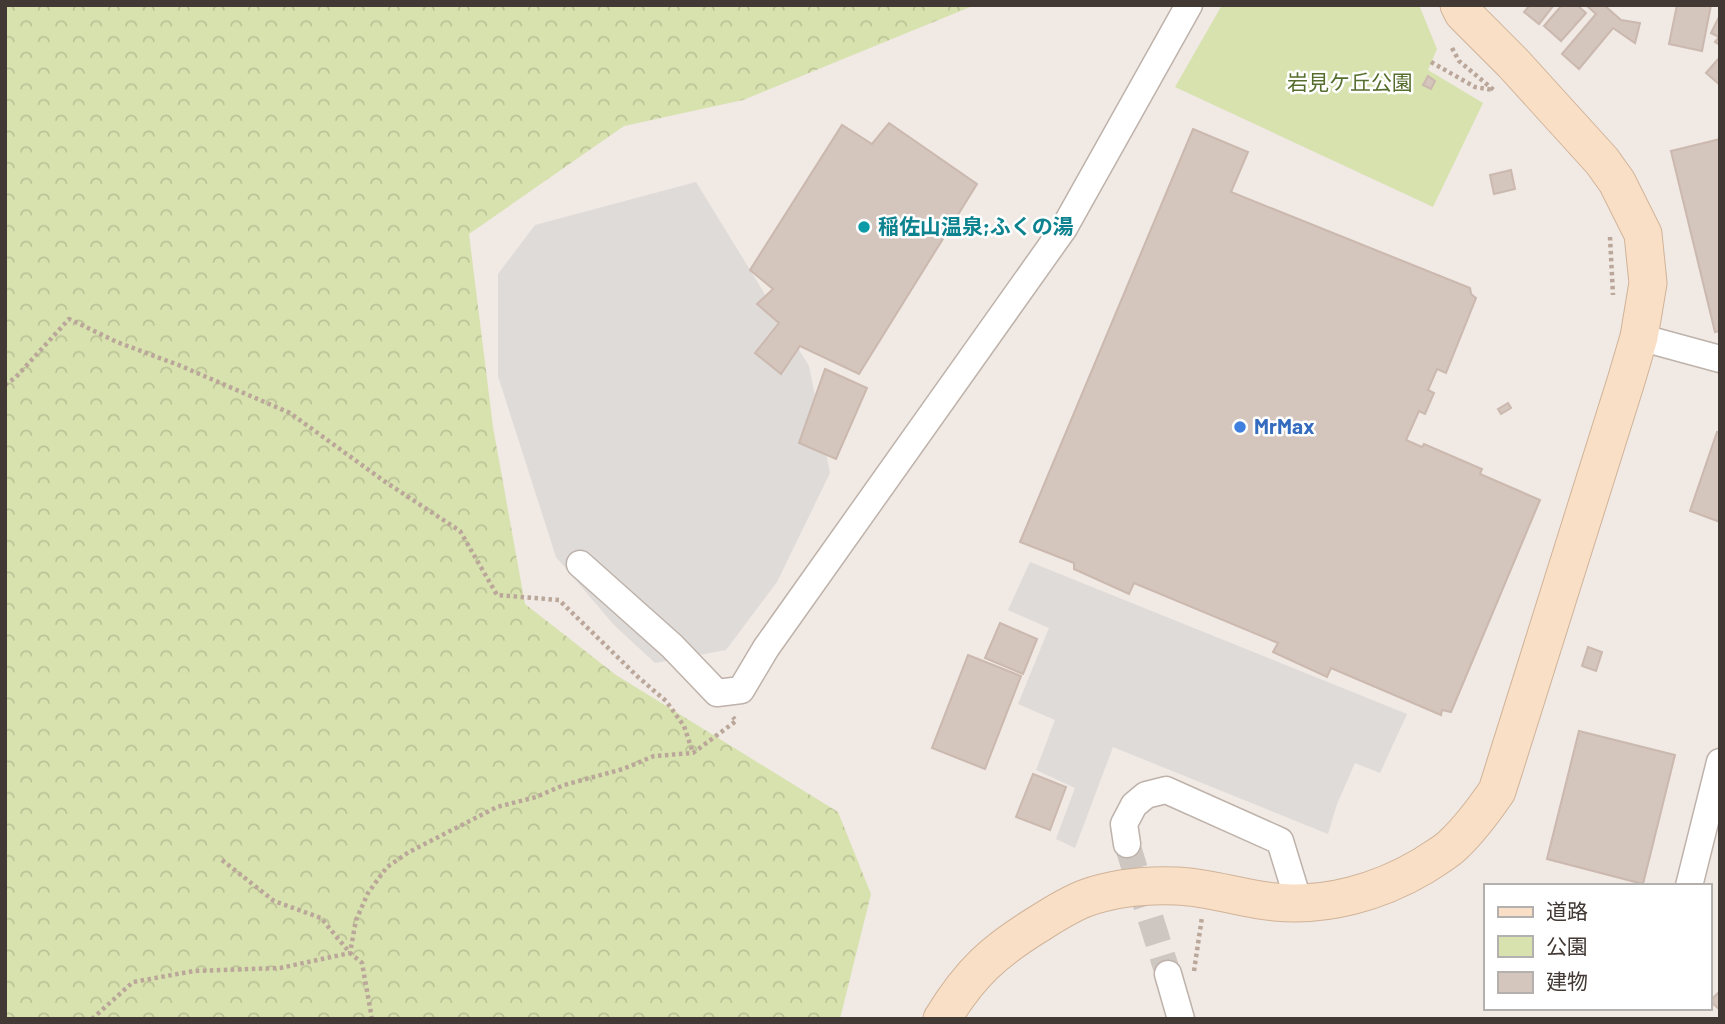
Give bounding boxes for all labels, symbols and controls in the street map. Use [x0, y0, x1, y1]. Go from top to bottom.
park label: 岩見ケ丘公園 [1287, 69, 1413, 94]
place label: 稲佐山温泉;ふくの湯 [878, 213, 1074, 238]
marker: 稲佐山温泉;ふくの湯 [856, 219, 872, 235]
place label: MrMax [1254, 413, 1314, 438]
marker: MrMax [1232, 419, 1248, 435]
legend [1484, 884, 1711, 1010]
text: 道路 [1546, 898, 1588, 923]
text: 公園 [1546, 933, 1588, 958]
text: 建物 [1546, 968, 1588, 993]

